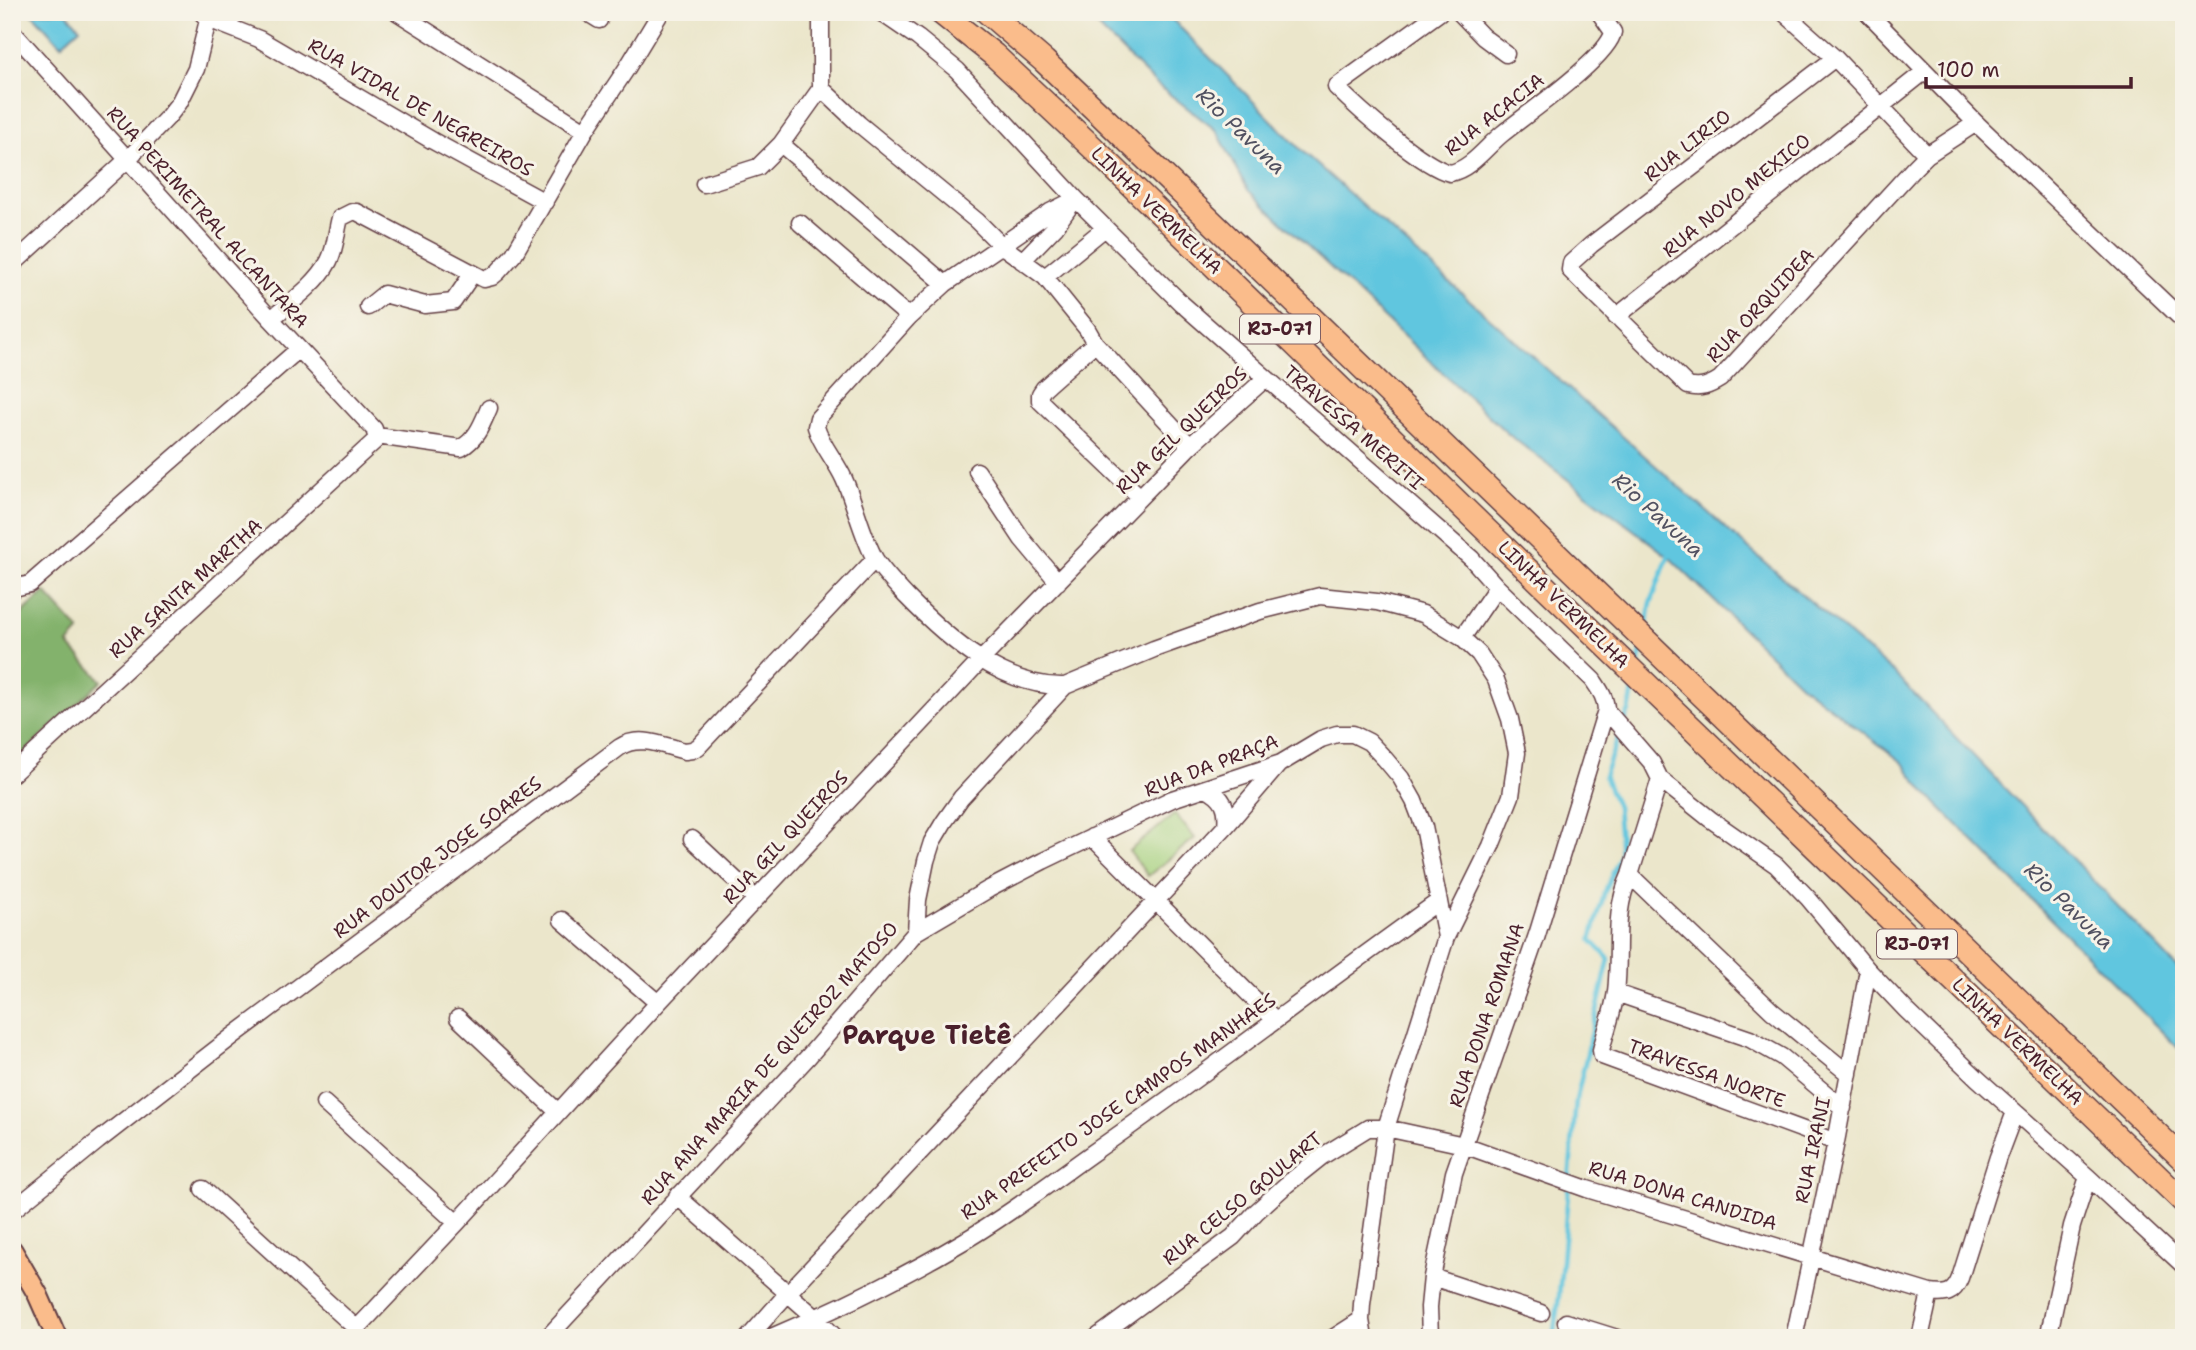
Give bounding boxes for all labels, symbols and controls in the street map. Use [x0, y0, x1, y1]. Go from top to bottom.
street label: RUA VIDAL DE NEGREIROS [304, 33, 538, 182]
scale bar [1926, 46, 2131, 90]
text: 100 m [1937, 56, 2000, 84]
street label: RUA ACACIA [1439, 67, 1550, 161]
water label: Rio Pavuna [1190, 81, 1292, 181]
street label: RUA PERIMETRAL ALCANTARA [101, 101, 314, 334]
street label: RUA LIRIO [1639, 104, 1736, 187]
street label: RUA NOVO MEXICO [1657, 128, 1815, 263]
street label: LINHA VERMELHA [1086, 141, 1228, 280]
street label: RUA ORQUIDEA [1701, 243, 1820, 368]
road number: RJ-071 [1240, 314, 1320, 344]
street label: TRAVESSA MERITI [1278, 360, 1429, 495]
street label: RUA GIL QUEIROS [1110, 361, 1252, 500]
water label: Rio Pavuna [1606, 466, 1710, 564]
street label: RUA SANTA MARTHA [104, 513, 267, 664]
street label: LINHA VERMELHA [1493, 535, 1635, 674]
street label: RUA DA PRAÇA [1141, 728, 1282, 802]
street label: RUA GIL QUEIROS [717, 765, 854, 909]
street label: RUA DOUTOR JOSE SOARES [328, 771, 547, 944]
water label: Rio Pavuna [2018, 856, 2120, 956]
street label: RUA ANA MARIA DE QUEIROZ MATOSO [635, 916, 903, 1210]
street label: RUA DONA ROMANA [1443, 919, 1530, 1111]
road number: RJ-071 [1877, 930, 1957, 959]
street label: LINHA VERMELHA [1947, 972, 2089, 1111]
street label: RUA PREFEITO JOSE CAMPOS MANHAES [956, 987, 1281, 1225]
district label: Parque Tietê [842, 1017, 1012, 1052]
street label: TRAVESSA NORTE [1625, 1033, 1789, 1114]
street label: RUA IRANI [1789, 1095, 1836, 1206]
street label: RUA CELSO GOULART [1157, 1126, 1328, 1271]
street label: RUA DONA CANDIDA [1586, 1155, 1780, 1236]

